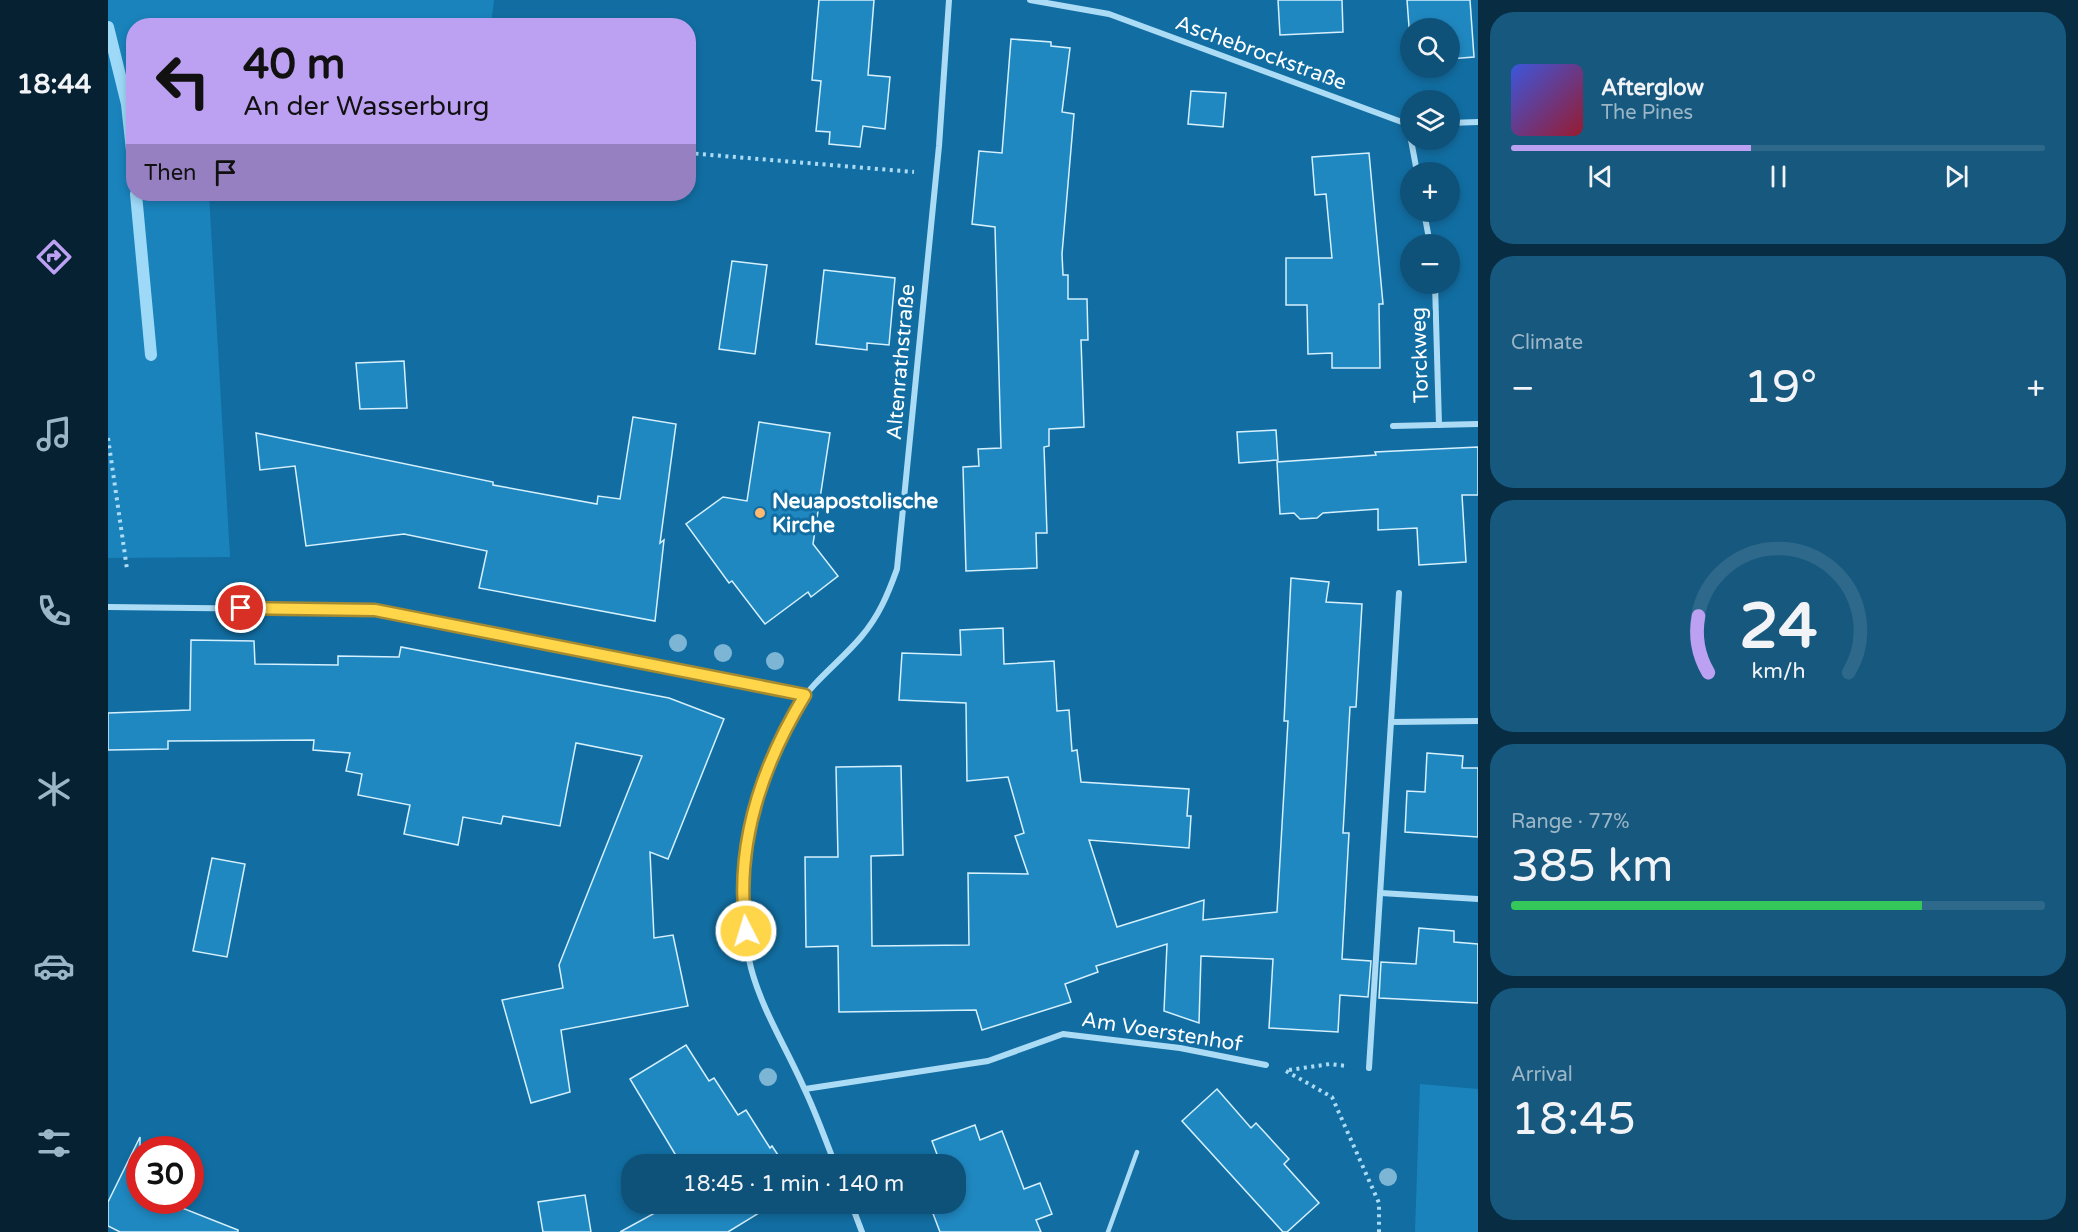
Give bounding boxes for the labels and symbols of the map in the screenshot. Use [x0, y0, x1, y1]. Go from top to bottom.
street label: Aschebrockstraße [1172, 10, 1350, 96]
street label: Altenrathstraße [882, 283, 920, 441]
street label: Torckweg [1406, 306, 1434, 404]
place label: Neuapostolische Kirche [772, 489, 938, 538]
marker: Neuapostolische Kirche [753, 506, 767, 520]
pin [215, 582, 266, 633]
position arrow [714, 899, 778, 963]
street label: Am Voerstenhof [1080, 1007, 1244, 1057]
speed limit sign: 30 [126, 1136, 204, 1214]

